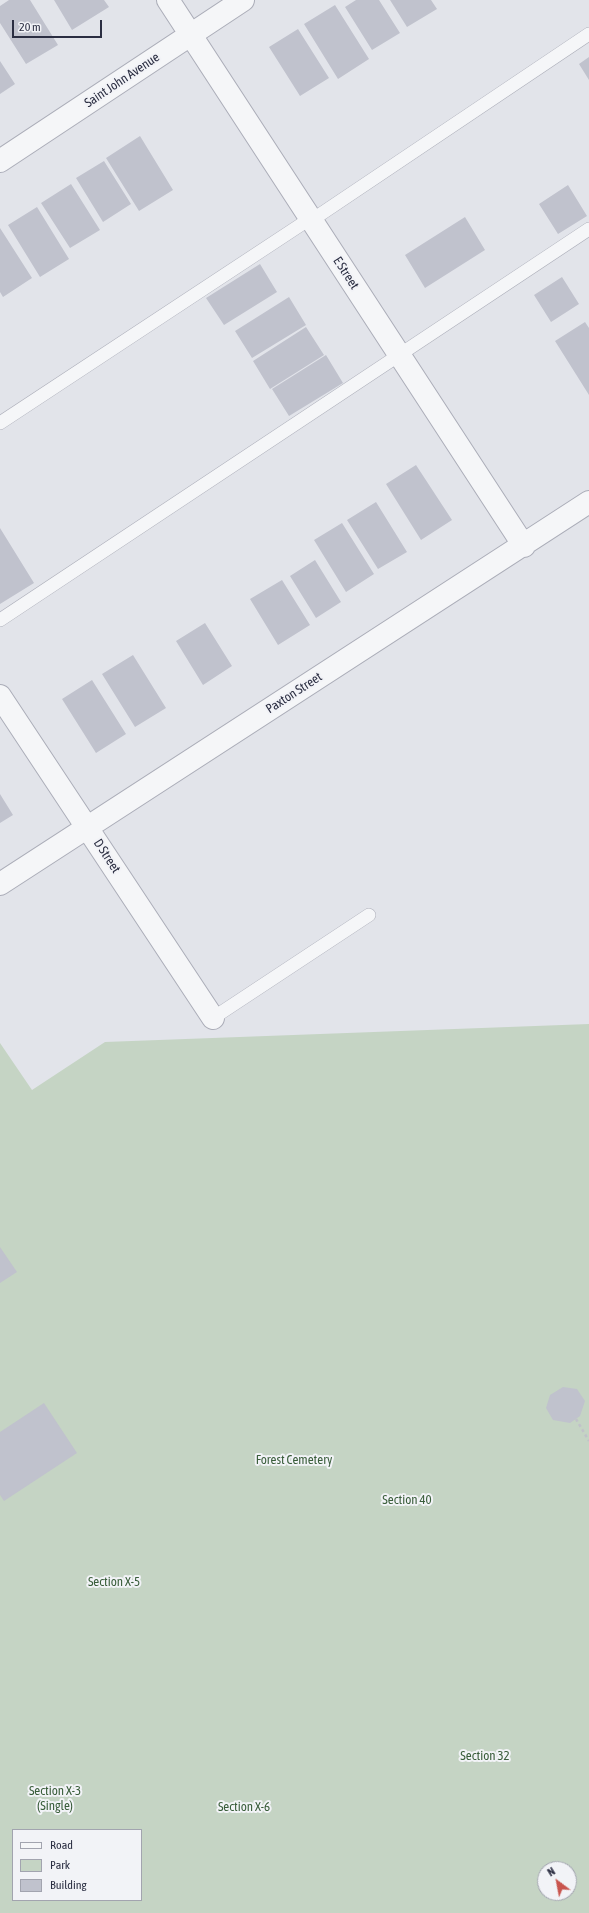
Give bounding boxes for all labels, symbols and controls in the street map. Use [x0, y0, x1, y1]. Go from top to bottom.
scale bar [14, 12, 104, 38]
text: 20 m [19, 20, 41, 34]
street label: Saint John Avenue [82, 49, 162, 111]
street label: E Street [330, 254, 362, 292]
street label: Paxton Street [263, 669, 325, 717]
street label: D Street [90, 836, 124, 876]
park label: Forest Cemetery [256, 1452, 332, 1468]
park label: Section 40 [382, 1492, 432, 1508]
park label: Section X-5 [88, 1574, 140, 1590]
park label: Section 32 [460, 1748, 510, 1764]
park label: Section X-3 (Single) [29, 1783, 81, 1814]
park label: Section X-6 [218, 1799, 270, 1815]
legend [12, 1829, 142, 1901]
text: Road [50, 1838, 73, 1852]
text: Park [50, 1858, 70, 1872]
north arrow [537, 1861, 577, 1901]
text: N [545, 1865, 557, 1878]
text: Building [50, 1878, 87, 1892]

